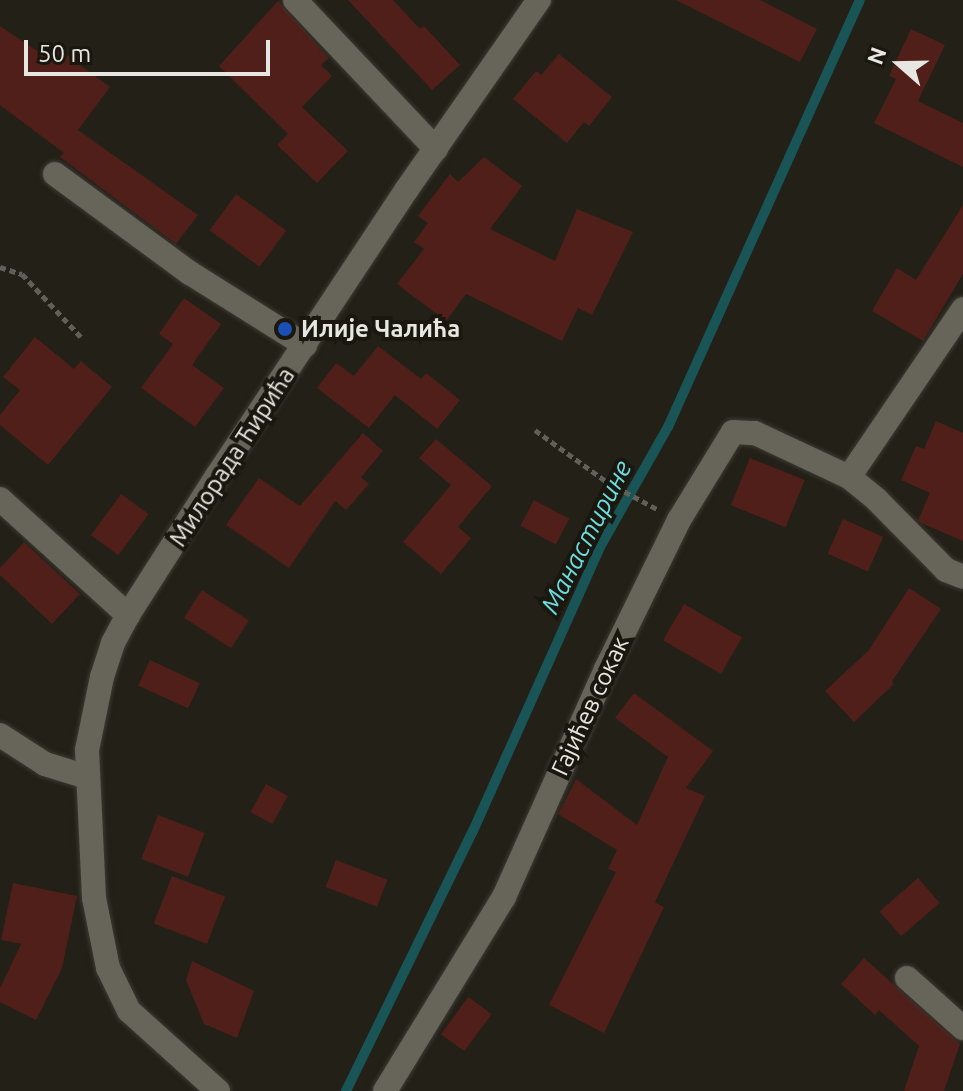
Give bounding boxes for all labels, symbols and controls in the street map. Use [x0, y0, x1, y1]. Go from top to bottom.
scale bar [28, 24, 274, 74]
north arrow [859, 24, 939, 104]
text: 50 m [38, 40, 91, 67]
text: N [861, 44, 891, 68]
place label: Илије Чалића [301, 315, 460, 343]
marker: Илије Чалића [276, 320, 294, 338]
street label: Милорада Ћирића [163, 362, 301, 552]
water label: Манастирине [534, 455, 638, 619]
street label: Гајићев сокак [545, 632, 635, 780]

